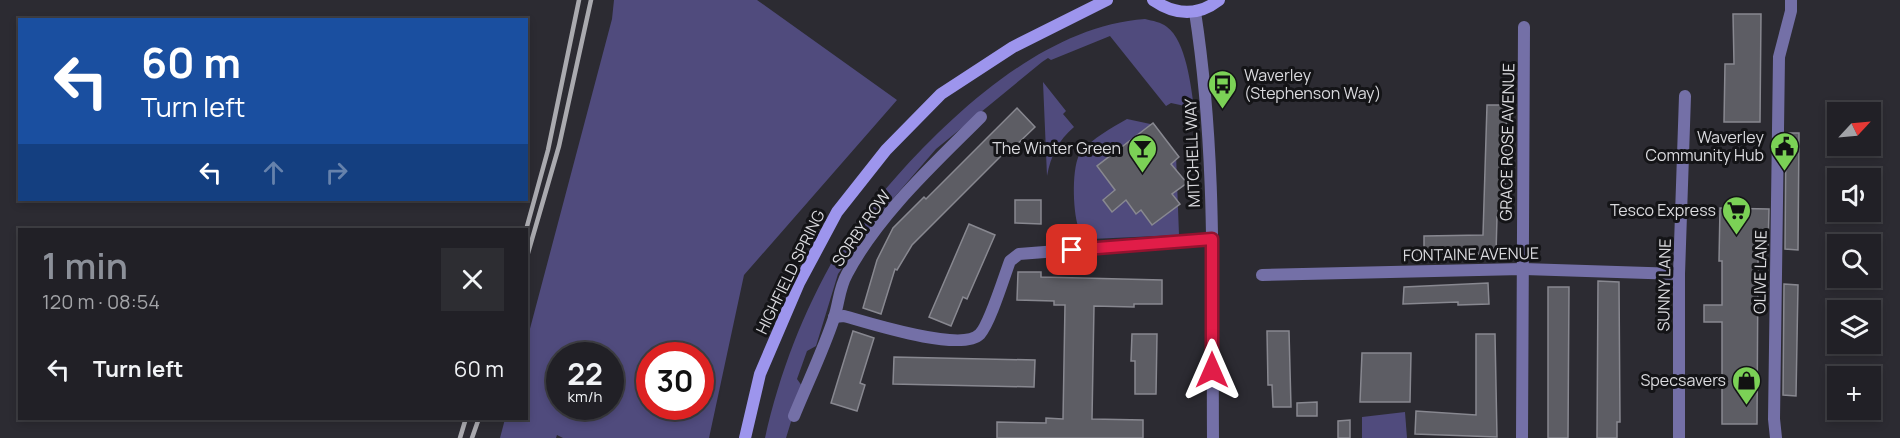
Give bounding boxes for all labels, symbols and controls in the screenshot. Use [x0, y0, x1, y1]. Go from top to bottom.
text: 60 m [141, 33, 241, 91]
icon: left [42, 42, 120, 120]
street label: GRACE ROSE AVENUE [1495, 63, 1519, 221]
place label: Waverley (Stephenson Way) [1244, 64, 1381, 104]
bus stop icon: Waverley (Stephenson Way) [1207, 68, 1239, 110]
text: Turn left [141, 88, 245, 125]
street label: MITCHELL WAY [1179, 98, 1205, 208]
north arrow [1827, 102, 1881, 156]
map controls [1827, 102, 1881, 420]
place label: Waverley Community Hub [1645, 126, 1765, 166]
public building icon: Waverley Community Hub [1769, 130, 1801, 172]
bar icon: The Winter Green [1126, 132, 1158, 174]
place label: The Winter Green [992, 137, 1121, 159]
icon: left [194, 156, 227, 189]
icon: ahead [257, 156, 290, 189]
icon: right [320, 156, 353, 189]
button: sound [1827, 168, 1881, 222]
street label: SORBY ROW [827, 185, 895, 271]
supermarket icon: Tesco Express [1721, 194, 1753, 236]
place label: Tesco Express [1610, 199, 1716, 221]
street label: HIGHFIELD SPRING [750, 206, 830, 338]
pin [1046, 224, 1097, 275]
street label: OLIVE LANE [1748, 230, 1772, 314]
icon: arrive [1055, 233, 1088, 266]
button: search [1827, 234, 1881, 288]
street label: SUNNY LANE [1652, 238, 1676, 332]
text: 1 min [42, 241, 128, 290]
street label: FONTAINE AVENUE [1403, 242, 1539, 266]
button: close [441, 248, 504, 311]
text: 120 m · 08:54 [42, 288, 160, 315]
button: layers [1827, 300, 1881, 354]
position arrow [1180, 338, 1244, 402]
speed limit sign: 30 [636, 342, 714, 420]
icon: left [42, 353, 75, 386]
text: 22 [567, 353, 603, 394]
text: Turn left [93, 354, 183, 384]
text: 60 m [454, 354, 504, 384]
shop icon: Specsavers [1731, 364, 1763, 406]
button: + [1827, 366, 1881, 420]
place label: Specsavers [1640, 369, 1726, 391]
text: km/h [568, 386, 602, 407]

